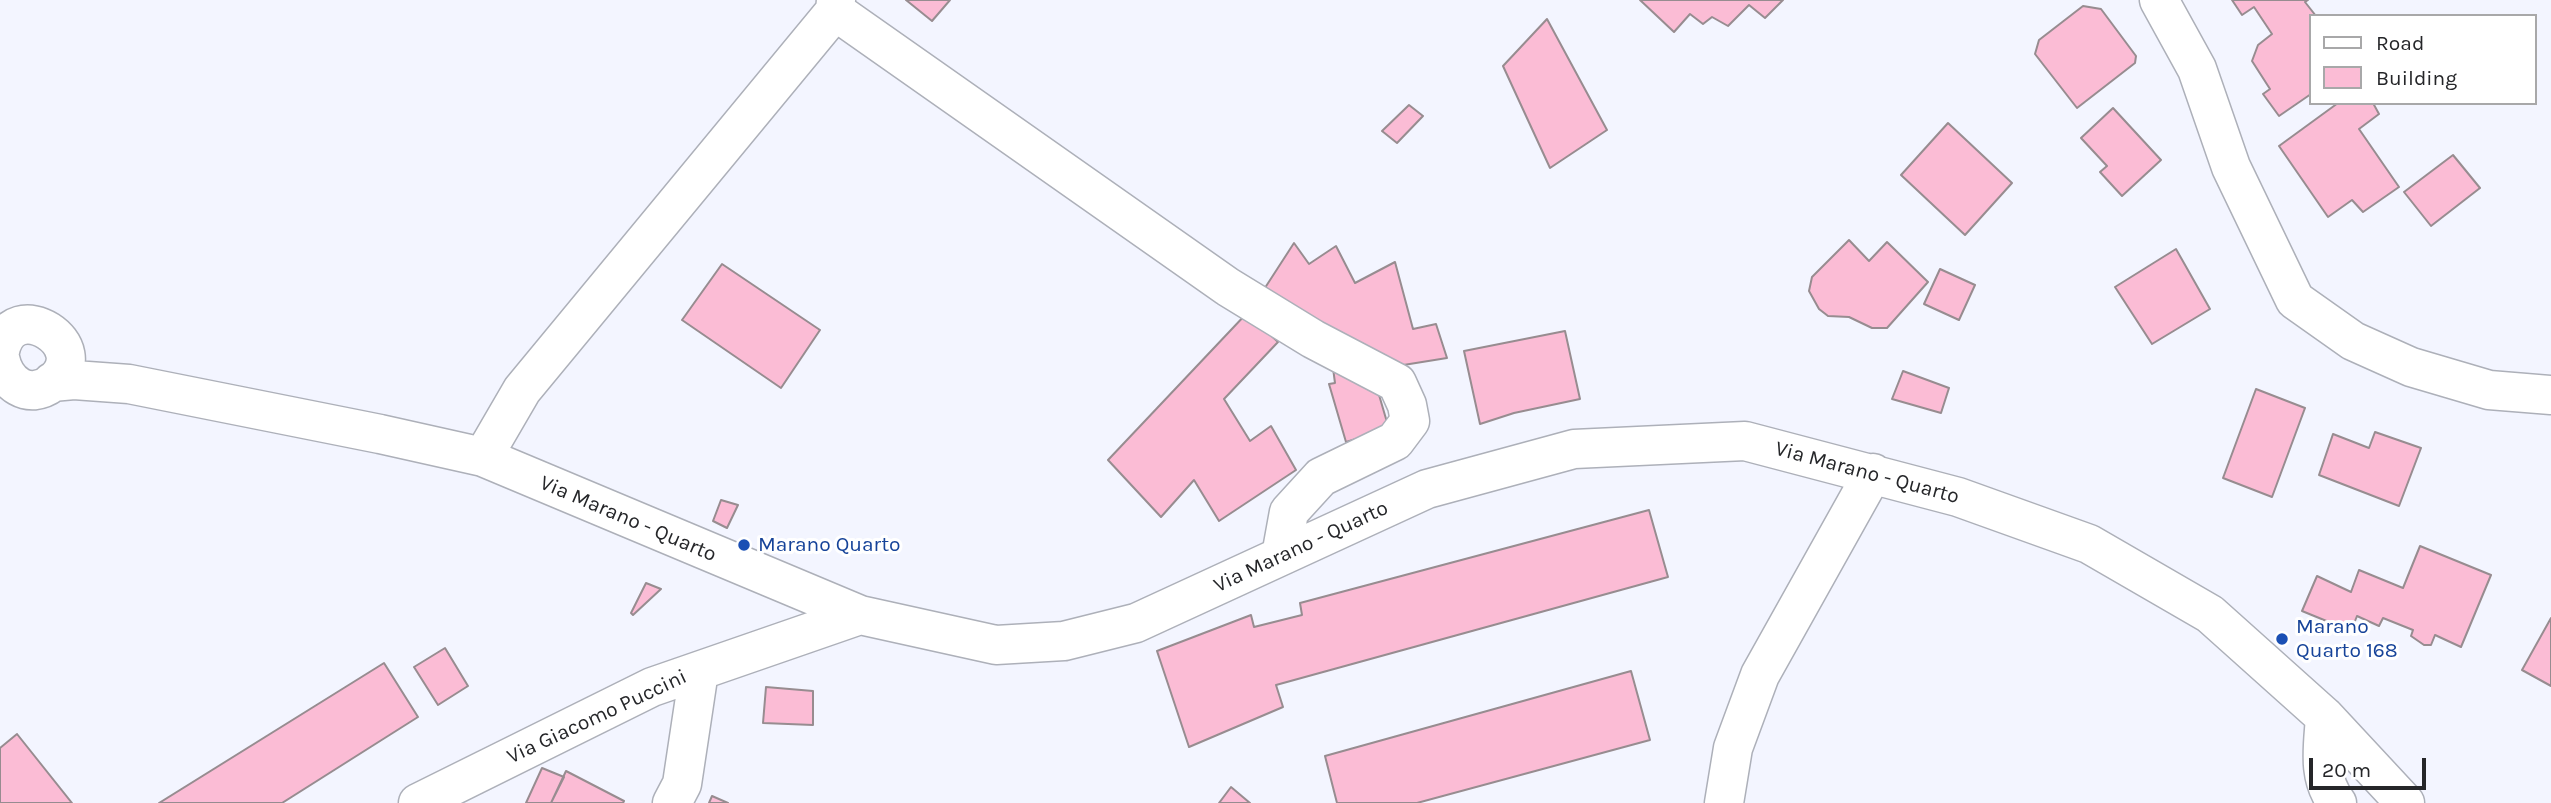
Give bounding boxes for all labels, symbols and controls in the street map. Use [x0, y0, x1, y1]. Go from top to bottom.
legend [2310, 14, 2537, 105]
text: Road [2376, 31, 2424, 55]
text: Building [2376, 66, 2457, 90]
street label: Via Marano - Quarto [1772, 436, 1962, 510]
street label: Via Marano - Quarto [536, 470, 720, 568]
street label: Via Marano - Quarto [1210, 496, 1392, 598]
place label: Marano Quarto [758, 532, 901, 558]
marker: Marano Quarto [736, 537, 752, 553]
place label: Marano Quarto 168 [2296, 614, 2398, 664]
marker: Marano Quarto 168 [2274, 631, 2290, 647]
street label: Via Giacomo Puccini [503, 664, 691, 770]
scale bar [2313, 744, 2430, 788]
text: 20 m [2322, 758, 2371, 782]

